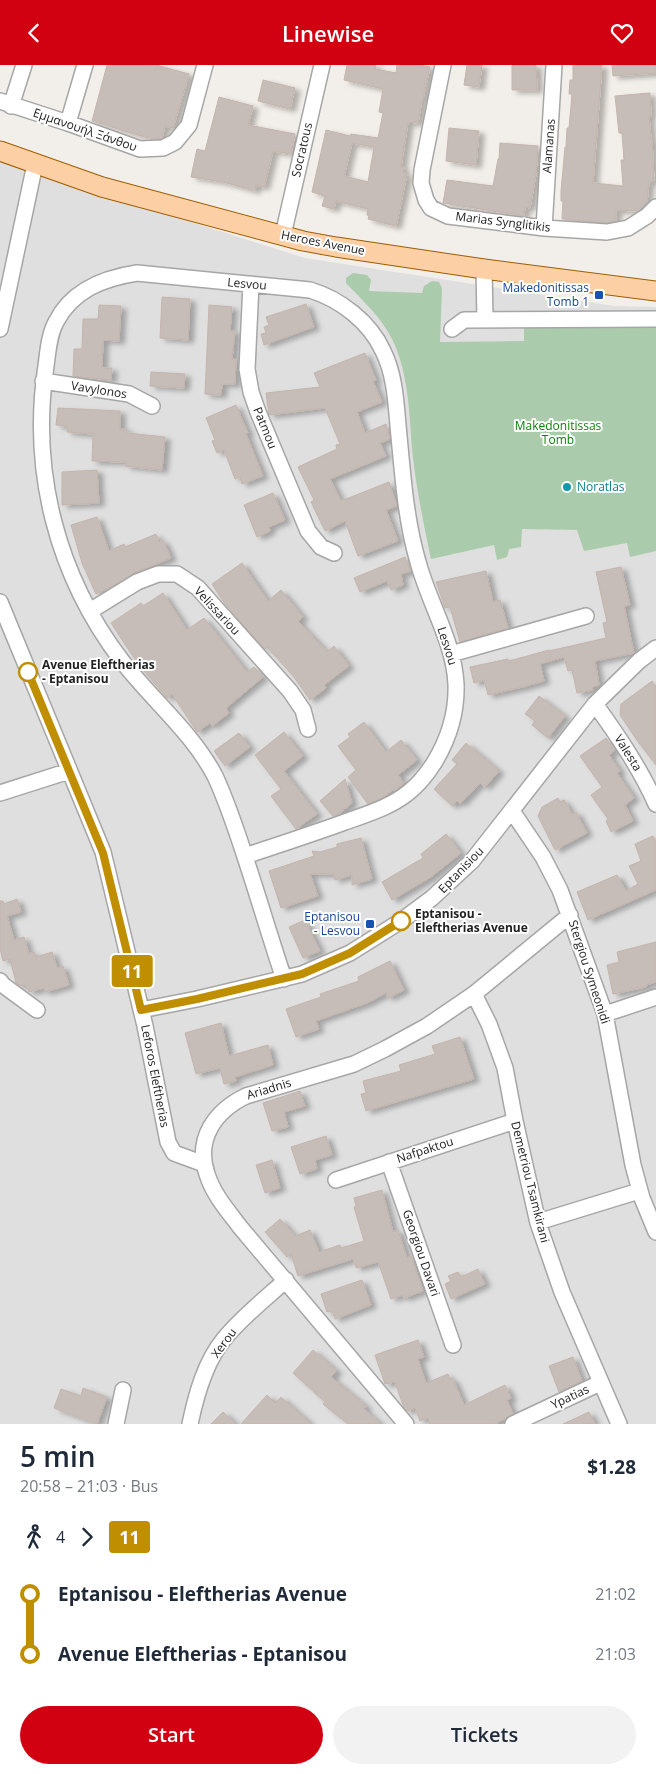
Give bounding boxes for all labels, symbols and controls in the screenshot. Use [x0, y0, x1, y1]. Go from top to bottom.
text: Linewise [282, 18, 374, 48]
icon: back [20, 19, 48, 47]
icon: heart [608, 19, 636, 47]
street label: Εμμανουήλ Ξάνθου [31, 104, 139, 155]
street label: Alamanas [538, 118, 559, 174]
street label: Socratous [287, 121, 316, 179]
street label: Marias Synglitikis [454, 207, 552, 236]
street label: Heroes Avenue [280, 226, 367, 259]
street label: Lesvou [227, 273, 267, 294]
place label: Makedonitissas Tomb 1 [502, 279, 589, 310]
marker: Makedonitissas Tomb 1 [593, 289, 605, 301]
street label: Vavylonos [70, 377, 129, 402]
street label: Patmou [249, 404, 282, 451]
park label: Makedonitissas Tomb [515, 417, 602, 448]
place label: Noratlas [577, 478, 625, 495]
marker: Noratlas [561, 481, 573, 493]
street label: Velissariou [190, 583, 244, 639]
street label: Lesvou [433, 625, 462, 667]
place label: Avenue Eleftherias - Eptanisou [42, 656, 155, 687]
marker: Avenue Eleftherias - Eptanisou [18, 662, 38, 682]
street label: Valesta [611, 731, 646, 774]
street label: Eptanisiou [434, 843, 487, 897]
place label: Eptanisou - Eleftherias Avenue [415, 905, 528, 936]
place label: Eptanisou - Lesvou [304, 908, 360, 939]
marker: Eptanisou - Eleftherias Avenue [391, 911, 411, 931]
marker: Eptanisou - Lesvou [364, 918, 376, 930]
street label: Stergiou Symeonidi [565, 918, 614, 1026]
line badge: 11 [110, 955, 154, 987]
text: 11 [122, 959, 142, 983]
street label: Leforos Eleftherias [137, 1023, 174, 1129]
street label: Ariadnis [245, 1074, 293, 1103]
street label: Demetriou Tsamkirani [507, 1119, 554, 1244]
street label: Nafpaktou [394, 1132, 455, 1167]
street label: Georgiou Davari [399, 1207, 444, 1299]
street label: Xerou [207, 1324, 240, 1361]
street label: Ypatias [548, 1380, 592, 1413]
text: 5 min [20, 1437, 96, 1475]
text: $1.28 [587, 1454, 636, 1480]
text: 20:58 – 21:03 · Bus [20, 1475, 158, 1497]
icon: walk [20, 1523, 48, 1551]
icon: forward [73, 1523, 101, 1551]
text: 11 [119, 1525, 140, 1549]
text: 4 [56, 1526, 65, 1548]
text: Eptanisou - Eleftherias Avenue [58, 1581, 347, 1607]
text: 21:02 [595, 1583, 636, 1605]
text: Avenue Eleftherias - Eptanisou [58, 1641, 347, 1667]
text: 21:03 [595, 1643, 636, 1665]
button: Start [20, 1706, 323, 1764]
button: Tickets [333, 1706, 636, 1764]

